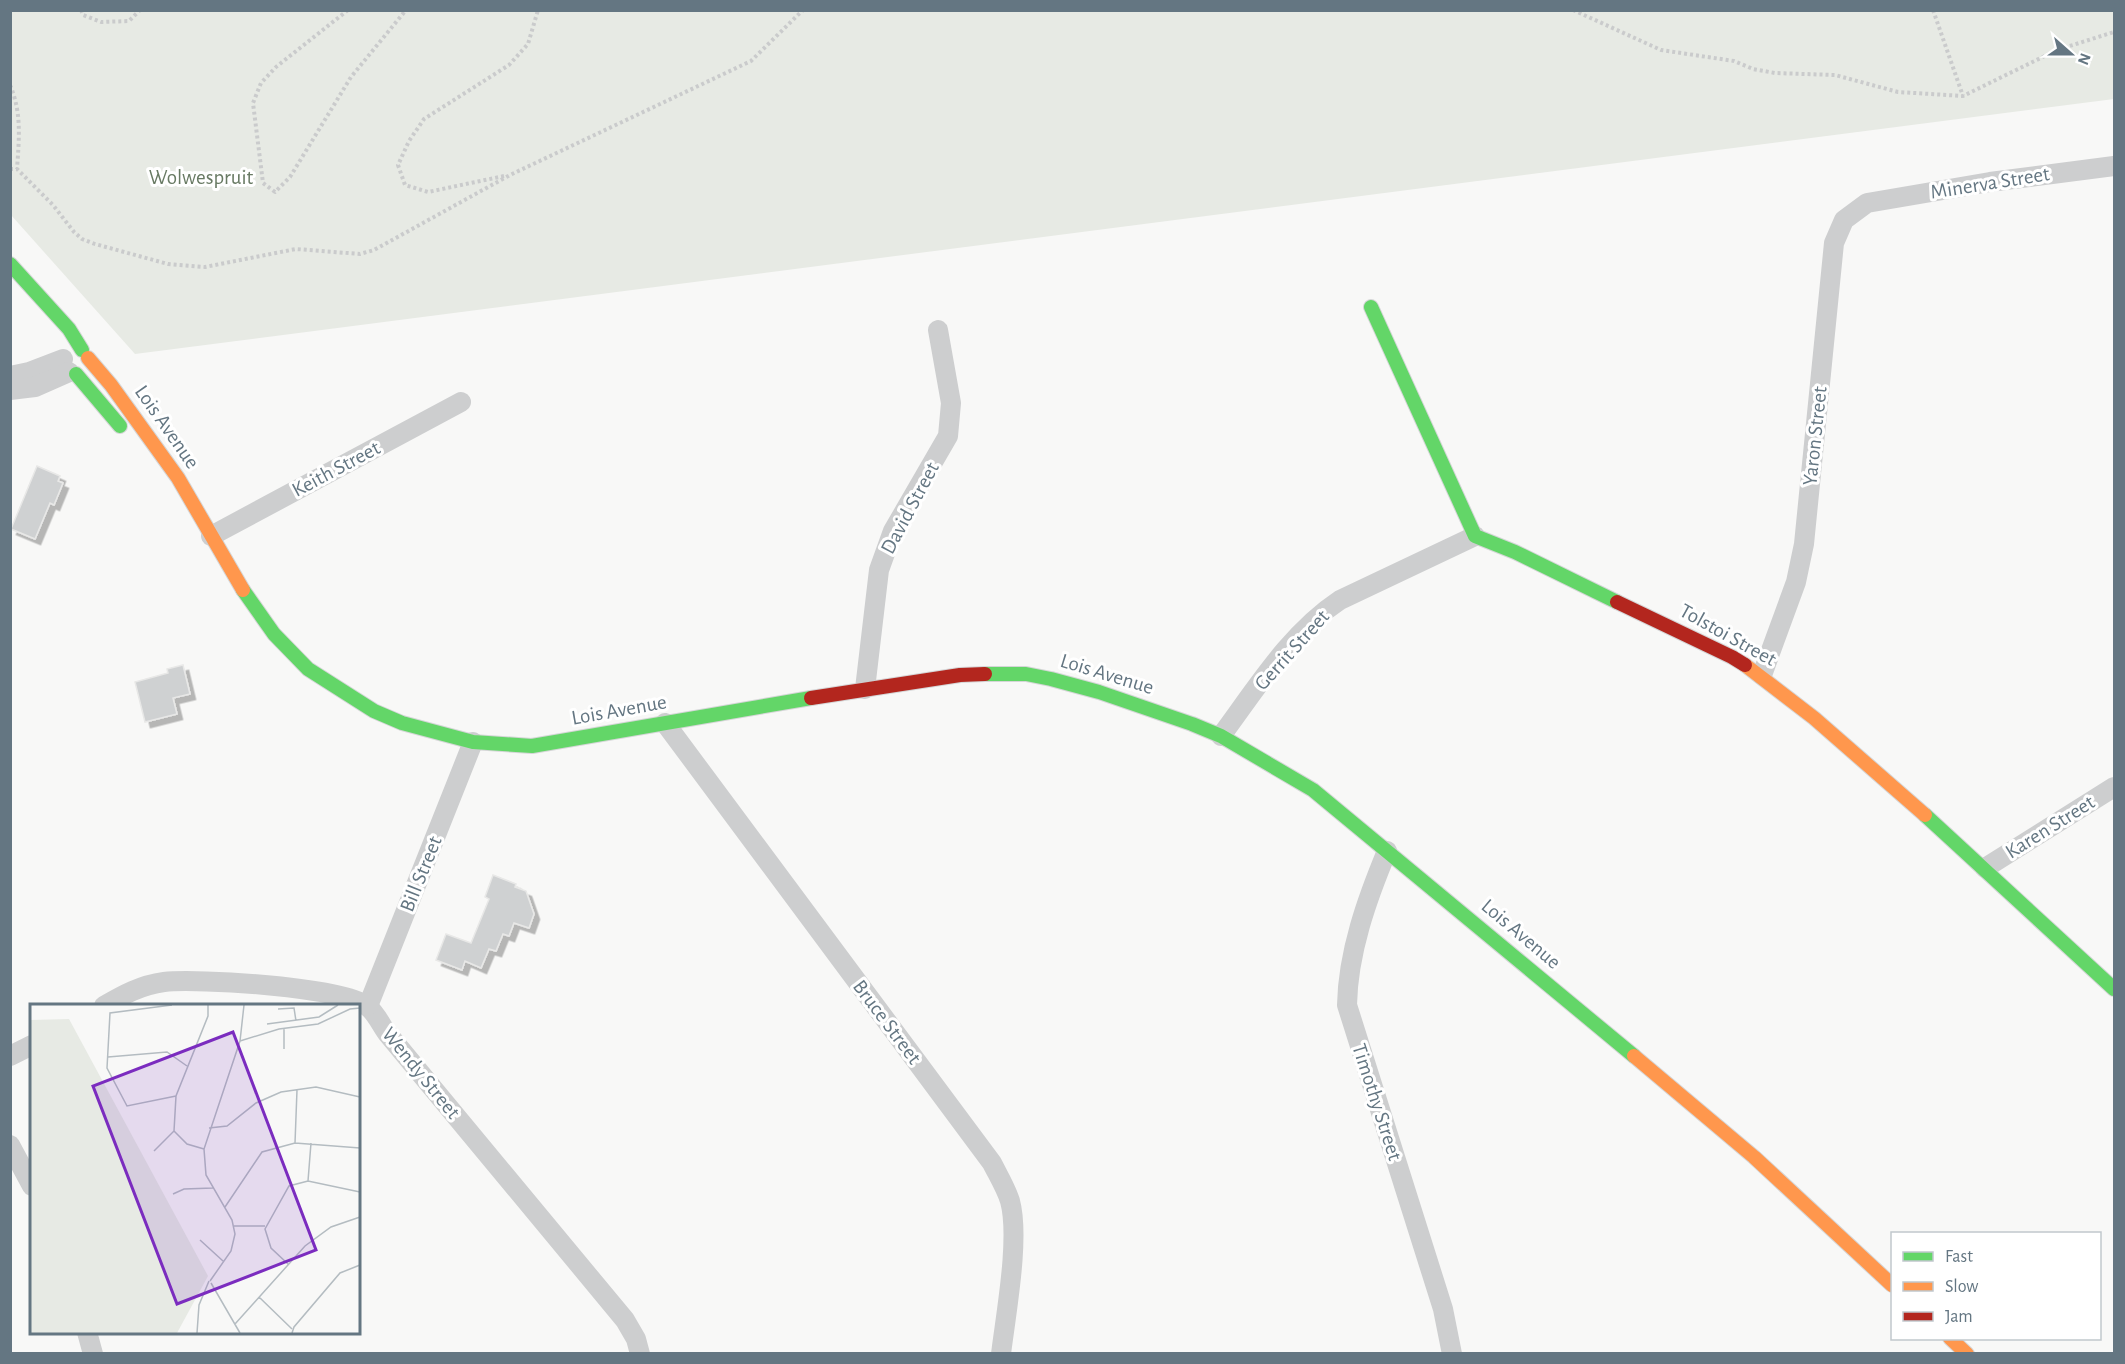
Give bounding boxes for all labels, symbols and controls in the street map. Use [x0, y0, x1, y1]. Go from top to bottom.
north arrow [2041, 24, 2101, 84]
text: N [2075, 51, 2094, 67]
street label: Minerva Street [1929, 163, 2051, 203]
park label: Wolwespruit [149, 167, 253, 188]
street label: Lois Avenue [131, 382, 203, 472]
street label: Yaron Street [1799, 385, 1831, 487]
street label: Keith Street [289, 437, 384, 501]
street label: David Street [877, 458, 943, 557]
street label: Tolstoi Street [1676, 600, 1780, 670]
street label: Gerrit Street [1251, 606, 1333, 694]
street label: Lois Avenue [1058, 650, 1156, 698]
street label: Lois Avenue [570, 691, 668, 729]
street label: Karen Street [2002, 791, 2099, 863]
street label: Bill Street [396, 833, 446, 915]
street label: Lois Avenue [1477, 895, 1565, 973]
street label: Bruce Street [849, 976, 925, 1068]
inset map [30, 1004, 360, 1334]
street label: Wendy Street [378, 1023, 464, 1123]
street label: Timothy Street [1348, 1041, 1406, 1163]
legend [1891, 1232, 2101, 1340]
text: Fast [1945, 1248, 1973, 1266]
text: Slow [1945, 1278, 1978, 1296]
text: Jam [1945, 1308, 1973, 1326]

